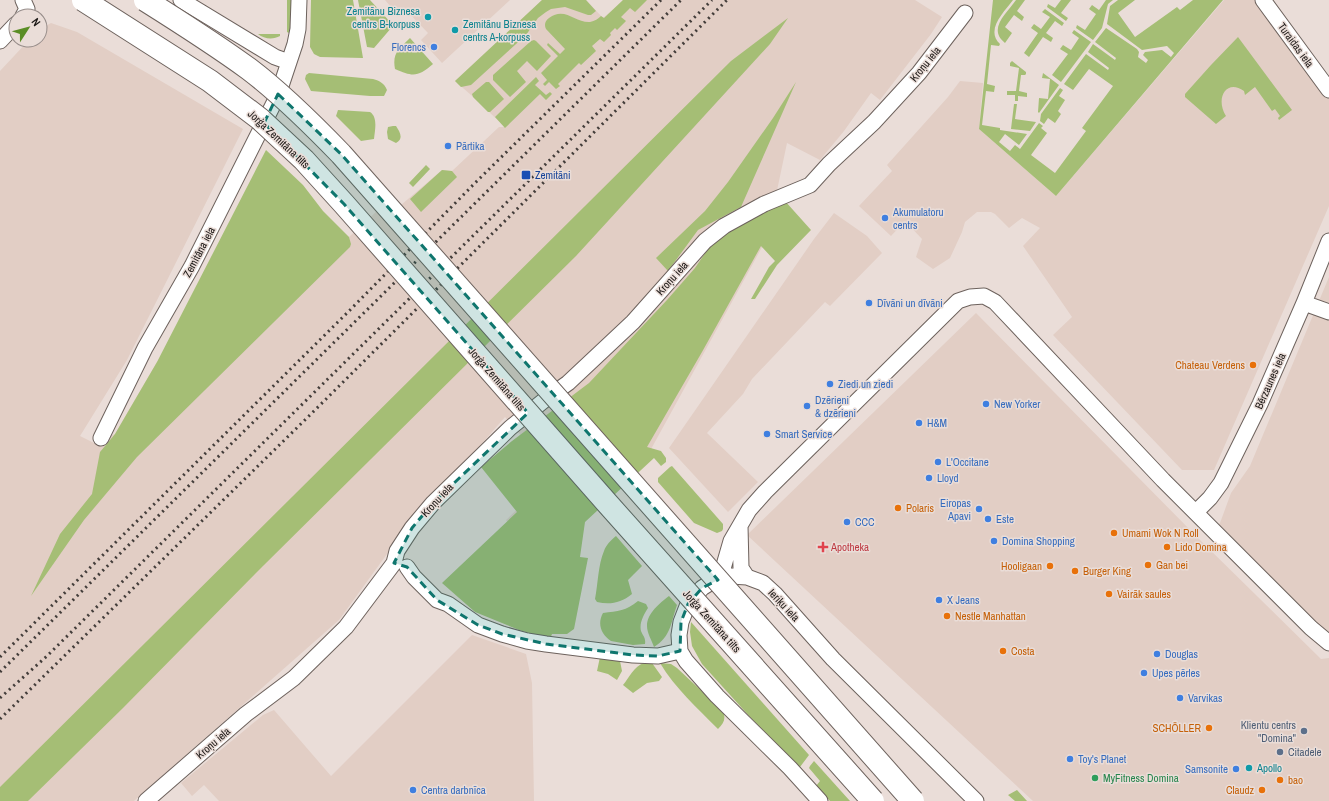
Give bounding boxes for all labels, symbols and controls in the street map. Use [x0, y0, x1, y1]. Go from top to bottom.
place label: Zemitānu Biznesa centrs B-korpuss [347, 4, 420, 31]
north arrow [8, 8, 48, 48]
marker: Zemitānu Biznesa centrs B-korpuss [423, 12, 433, 22]
text: N [29, 15, 44, 29]
place label: Zemitānu Biznesa centrs A-korpuss [463, 17, 536, 44]
street label: Turaidas iela [1275, 20, 1317, 70]
marker: Zemitānu Biznesa centrs A-korpuss [450, 25, 460, 35]
place label: Florencs [391, 40, 426, 54]
marker: Florencs [429, 42, 439, 52]
street label: Kroņu iela [907, 44, 943, 84]
street label: Jorģa Zemitāna tilts [245, 107, 313, 172]
place label: Pārtika [456, 139, 485, 153]
marker: Pārtika [443, 141, 453, 151]
place label: Zemitāni [535, 168, 571, 182]
marker: Zemitāni [520, 169, 532, 181]
place label: Akumulatoru centrs [892, 205, 944, 232]
marker: Akumulatoru centrs [880, 213, 890, 223]
street label: Zemitāna iela [180, 224, 218, 280]
street label: Kroņu iela [653, 258, 691, 298]
place label: Dīvāni un dīvāni [877, 296, 943, 310]
marker: Dīvāni un dīvāni [864, 298, 874, 308]
street label: Jorģa Zemitāna tilts [466, 344, 529, 414]
street label: Bērzaunes iela [1251, 351, 1289, 411]
place label: Chateau Verdens [1175, 358, 1245, 372]
marker: Chateau Verdens [1248, 360, 1258, 370]
place label: Ziedi un ziedi [838, 377, 893, 391]
marker: Ziedi un ziedi [825, 379, 835, 389]
place label: Dzērieni & dzērieni [815, 393, 856, 420]
place label: New Yorker [994, 397, 1040, 411]
marker: New Yorker [981, 399, 991, 409]
marker: Dzērieni & dzērieni [802, 401, 812, 411]
place label: H&M [927, 416, 947, 430]
marker: H&M [914, 418, 924, 428]
place label: Smart Service [775, 427, 832, 441]
marker: Smart Service [762, 429, 772, 439]
place label: L'Occitane [946, 455, 989, 469]
marker: L'Occitane [933, 457, 943, 467]
place label: Lloyd [937, 471, 959, 485]
marker: Lloyd [924, 473, 934, 483]
street label: Kroņu iela [418, 480, 456, 520]
place label: Eiropas Apavi [940, 496, 971, 523]
place label: Polaris [906, 501, 935, 515]
marker: Polaris [893, 503, 903, 513]
marker: Eiropas Apavi [974, 504, 984, 514]
place label: Este [996, 512, 1014, 526]
marker: Este [983, 514, 993, 524]
place label: CCC [855, 515, 875, 529]
marker: CCC [842, 517, 852, 527]
place label: Umami Wok N Roll [1122, 526, 1199, 540]
marker: Umami Wok N Roll [1109, 528, 1119, 538]
place label: Domina Shopping [1002, 534, 1075, 548]
marker: Domina Shopping [989, 536, 999, 546]
place label: Apotheka [830, 540, 869, 554]
place label: Lido Domina [1175, 540, 1227, 554]
marker: Apotheka [818, 542, 828, 552]
marker: Lido Domina [1162, 542, 1172, 552]
place label: Gan bei [1156, 558, 1188, 572]
place label: Hooligaan [1001, 559, 1042, 573]
marker: Gan bei [1143, 560, 1153, 570]
marker: Hooligaan [1045, 561, 1055, 571]
place label: Burger King [1083, 564, 1131, 578]
marker: Burger King [1070, 566, 1080, 576]
street label: Ieriķu iela [765, 586, 803, 624]
street label: Jorģa Zemitāna tilts [680, 587, 744, 656]
place label: Vairāk saules [1117, 587, 1171, 601]
marker: Vairāk saules [1104, 589, 1114, 599]
place label: X Jeans [947, 593, 980, 607]
marker: X Jeans [934, 595, 944, 605]
place label: Nestle Manhattan [955, 609, 1026, 623]
marker: Nestle Manhattan [942, 611, 952, 621]
place label: Costa [1011, 644, 1035, 658]
marker: Costa [998, 646, 1008, 656]
place label: Douglas [1165, 647, 1199, 661]
marker: Douglas [1152, 649, 1162, 659]
place label: Upes pērles [1152, 666, 1201, 680]
marker: Upes pērles [1139, 668, 1149, 678]
place label: Varvikas [1188, 691, 1223, 705]
marker: Varvikas [1175, 693, 1185, 703]
place label: Klientu centrs "Domina" [1241, 718, 1296, 745]
place label: SCHÖLLER [1152, 721, 1201, 735]
marker: SCHÖLLER [1204, 723, 1214, 733]
street label: Kroņu iela [193, 724, 233, 762]
marker: Klientu centrs "Domina" [1299, 726, 1309, 736]
place label: Citadele [1288, 745, 1322, 759]
marker: Citadele [1275, 747, 1285, 757]
place label: Toy's Planet [1078, 752, 1127, 766]
marker: Toy's Planet [1065, 754, 1075, 764]
place label: Apollo [1256, 761, 1282, 775]
place label: Samsonite [1185, 762, 1228, 776]
marker: Apollo [1244, 763, 1254, 773]
marker: Samsonite [1231, 764, 1241, 774]
place label: MyFitness Domina [1103, 771, 1179, 785]
marker: MyFitness Domina [1090, 773, 1100, 783]
place label: bao [1288, 773, 1303, 787]
marker: bao [1275, 775, 1285, 785]
place label: Centra darbnīca [421, 783, 486, 797]
place label: Claudz [1226, 783, 1254, 797]
marker: Centra darbnīca [408, 785, 418, 795]
marker: Claudz [1257, 785, 1267, 795]

